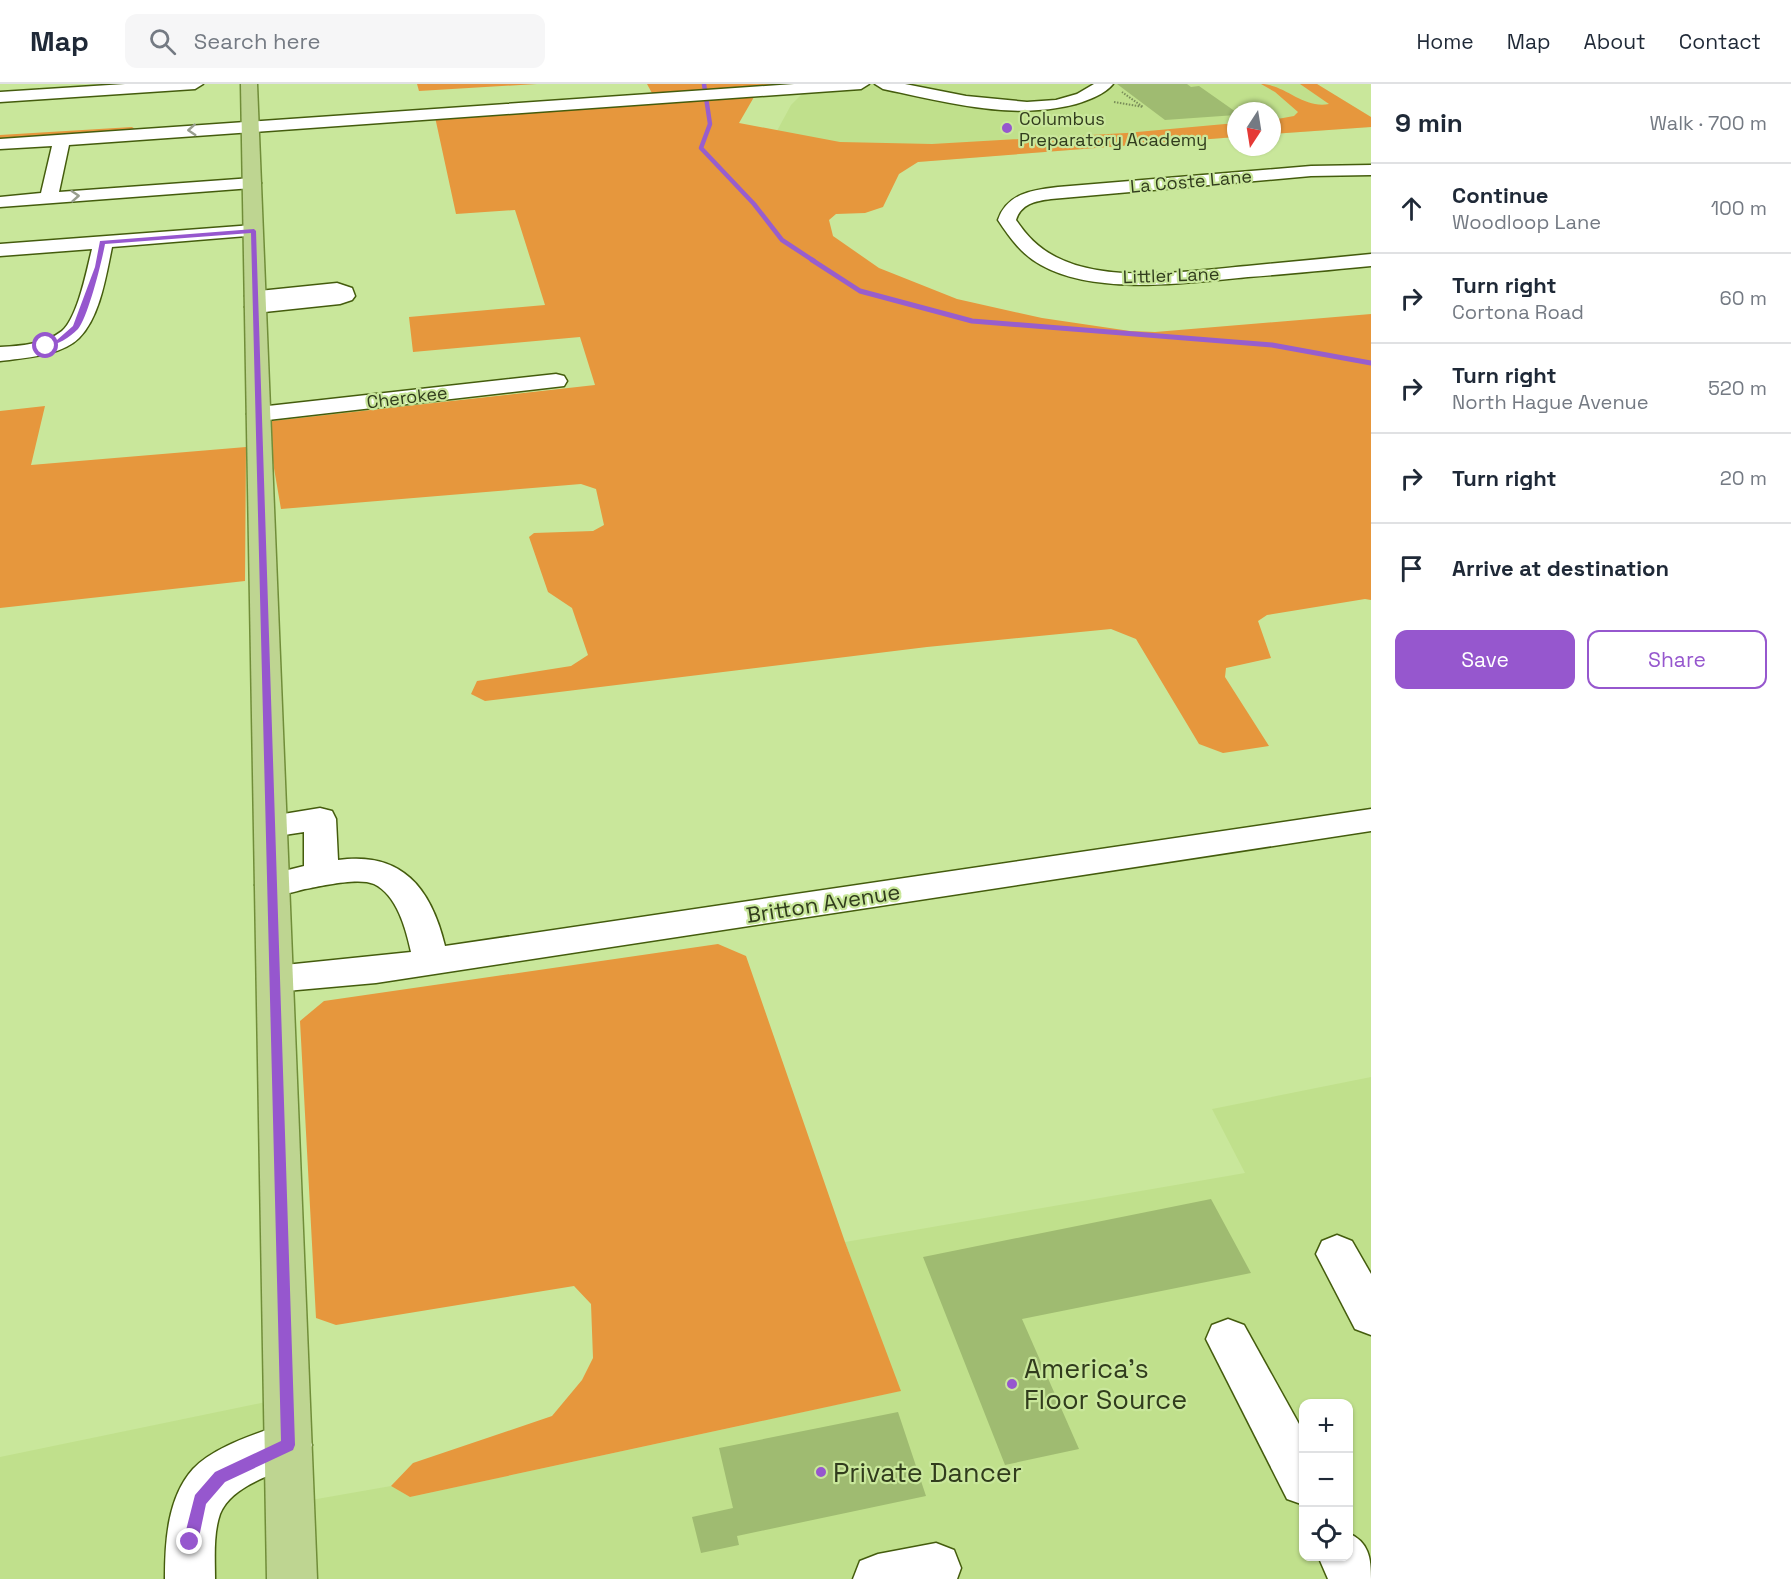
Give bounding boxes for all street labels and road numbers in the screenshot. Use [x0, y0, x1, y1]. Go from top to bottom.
street label: La Coste Lane [1129, 164, 1253, 198]
street label: Littler Lane [1122, 262, 1220, 288]
street label: Cherokee [365, 381, 449, 413]
street label: Britton Avenue [744, 877, 902, 929]

